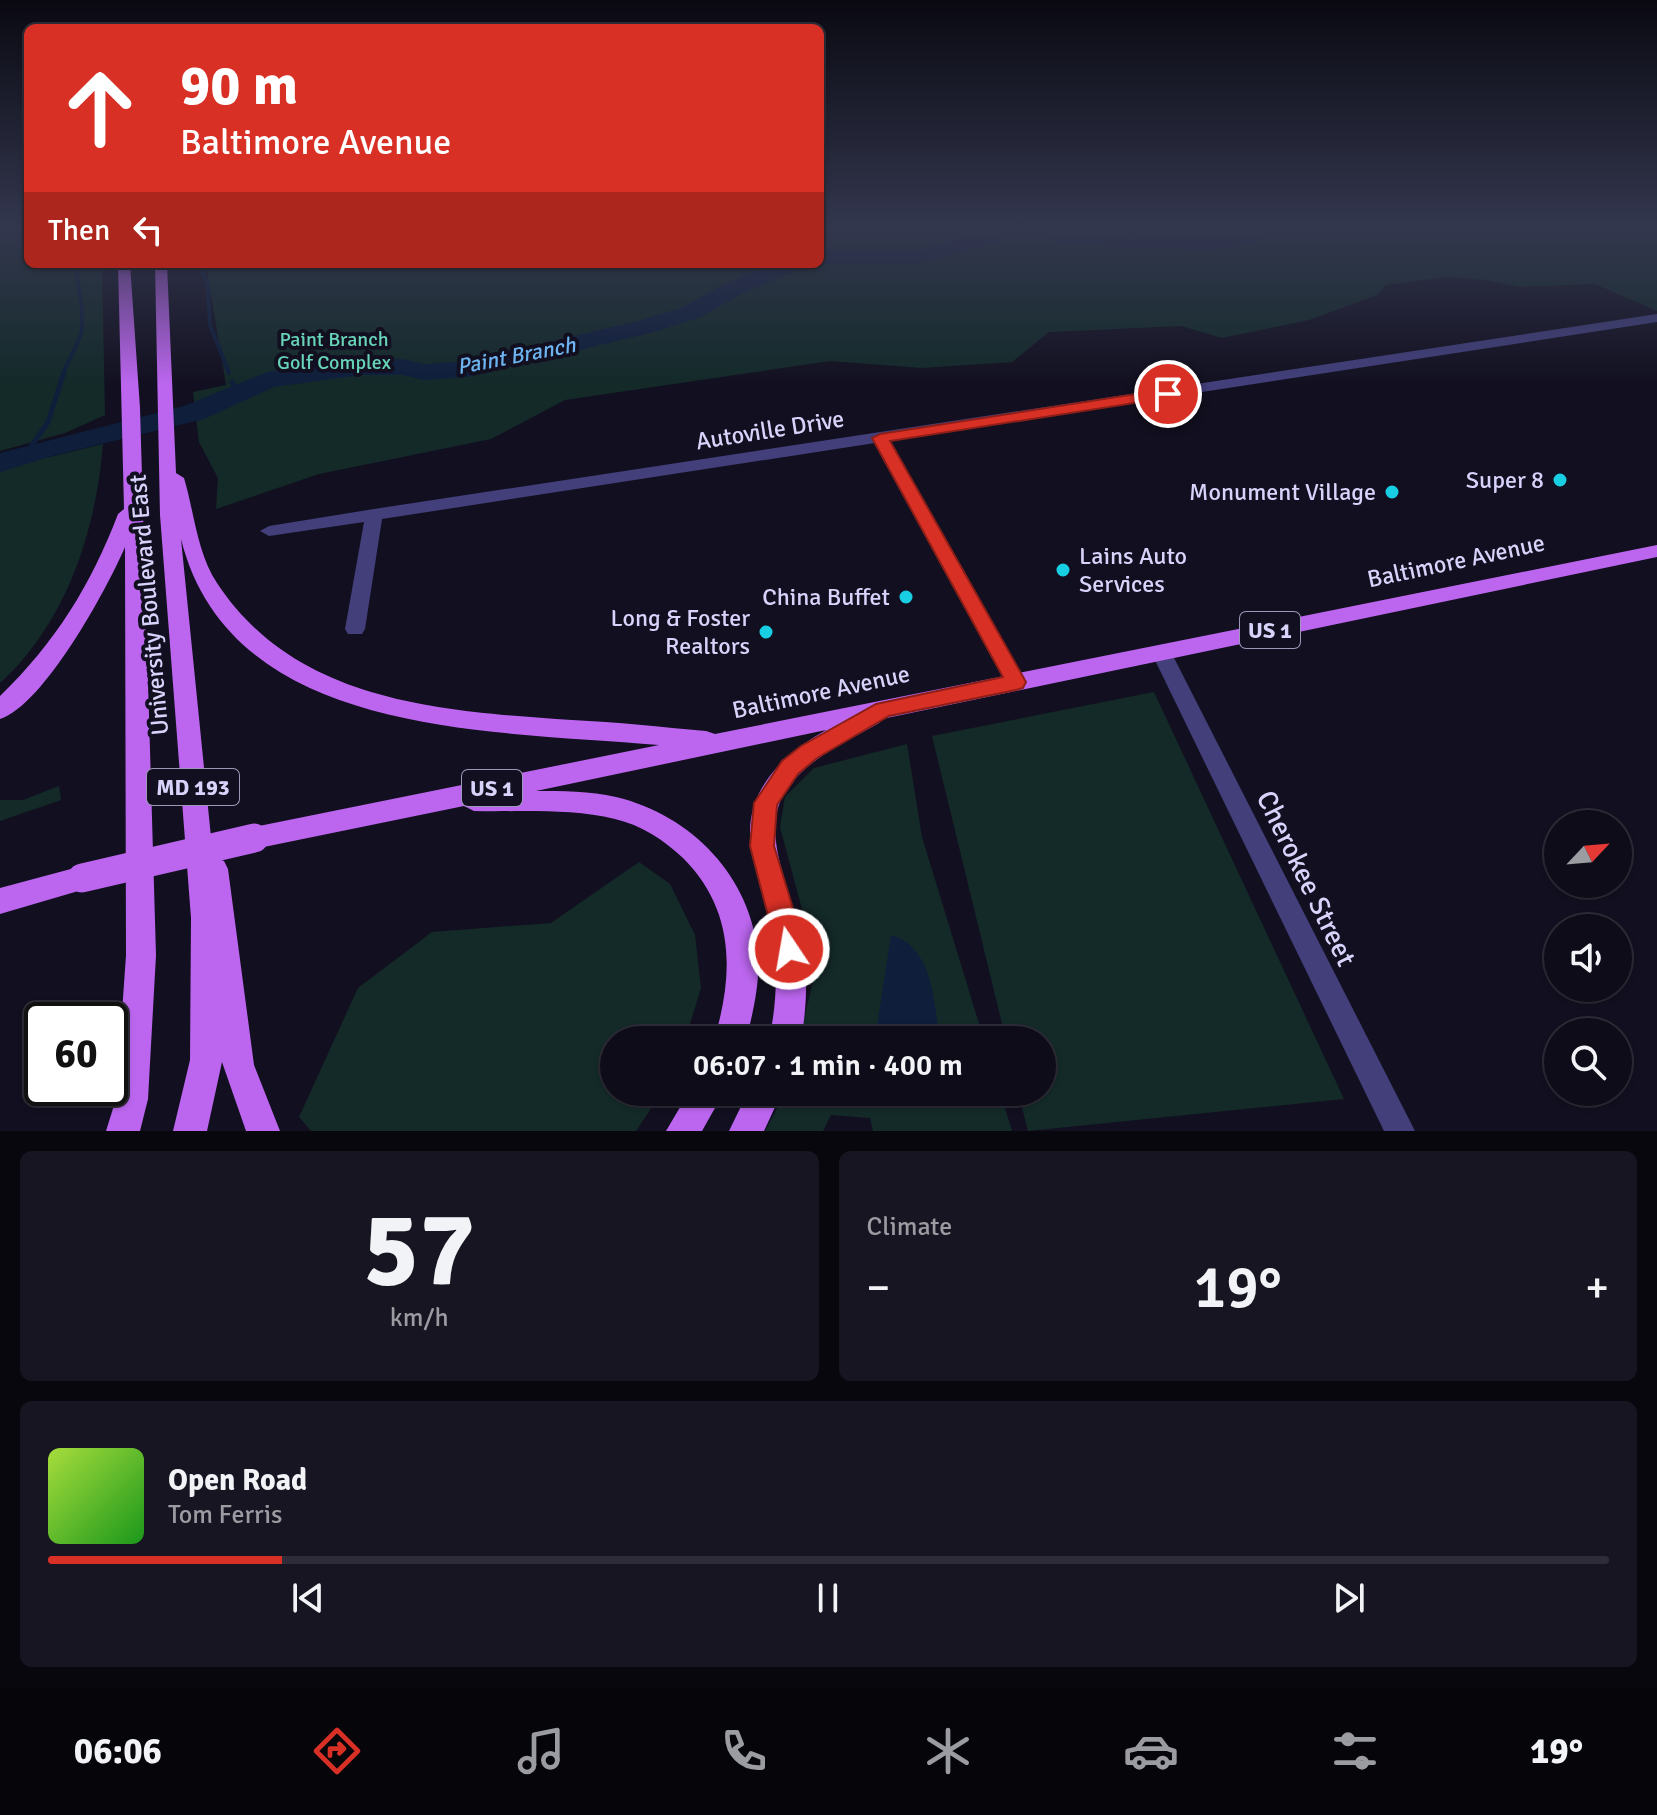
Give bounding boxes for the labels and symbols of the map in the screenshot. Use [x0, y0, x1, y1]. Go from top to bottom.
park label: Paint Branch Golf Complex [277, 327, 391, 375]
water label: Paint Branch [455, 331, 579, 380]
pin [1134, 360, 1202, 428]
street label: Autoville Drive [694, 403, 846, 457]
place label: Super 8 [1466, 465, 1544, 495]
marker: Super 8 [1551, 471, 1569, 489]
street label: University Boulevard East [123, 473, 175, 737]
place label: Monument Village [1189, 477, 1376, 507]
marker: Monument Village [1383, 483, 1401, 501]
street label: Baltimore Avenue [1364, 528, 1548, 594]
place label: Lains Auto Services [1079, 541, 1187, 599]
marker: Lains Auto Services [1054, 561, 1072, 579]
place label: China Buffet [762, 582, 890, 612]
marker: China Buffet [897, 588, 915, 606]
place label: Long & Foster Realtors [611, 603, 750, 661]
road number: US 1 [1240, 612, 1300, 648]
marker: Long & Foster Realtors [757, 623, 775, 641]
street label: Baltimore Avenue [729, 659, 913, 725]
road number: MD 193 [147, 769, 239, 805]
road number: US 1 [462, 770, 522, 806]
street label: Cherokee Street [1249, 785, 1363, 972]
north arrow [1544, 810, 1632, 898]
position arrow [747, 907, 831, 991]
speed limit sign: 60 [24, 1002, 128, 1106]

